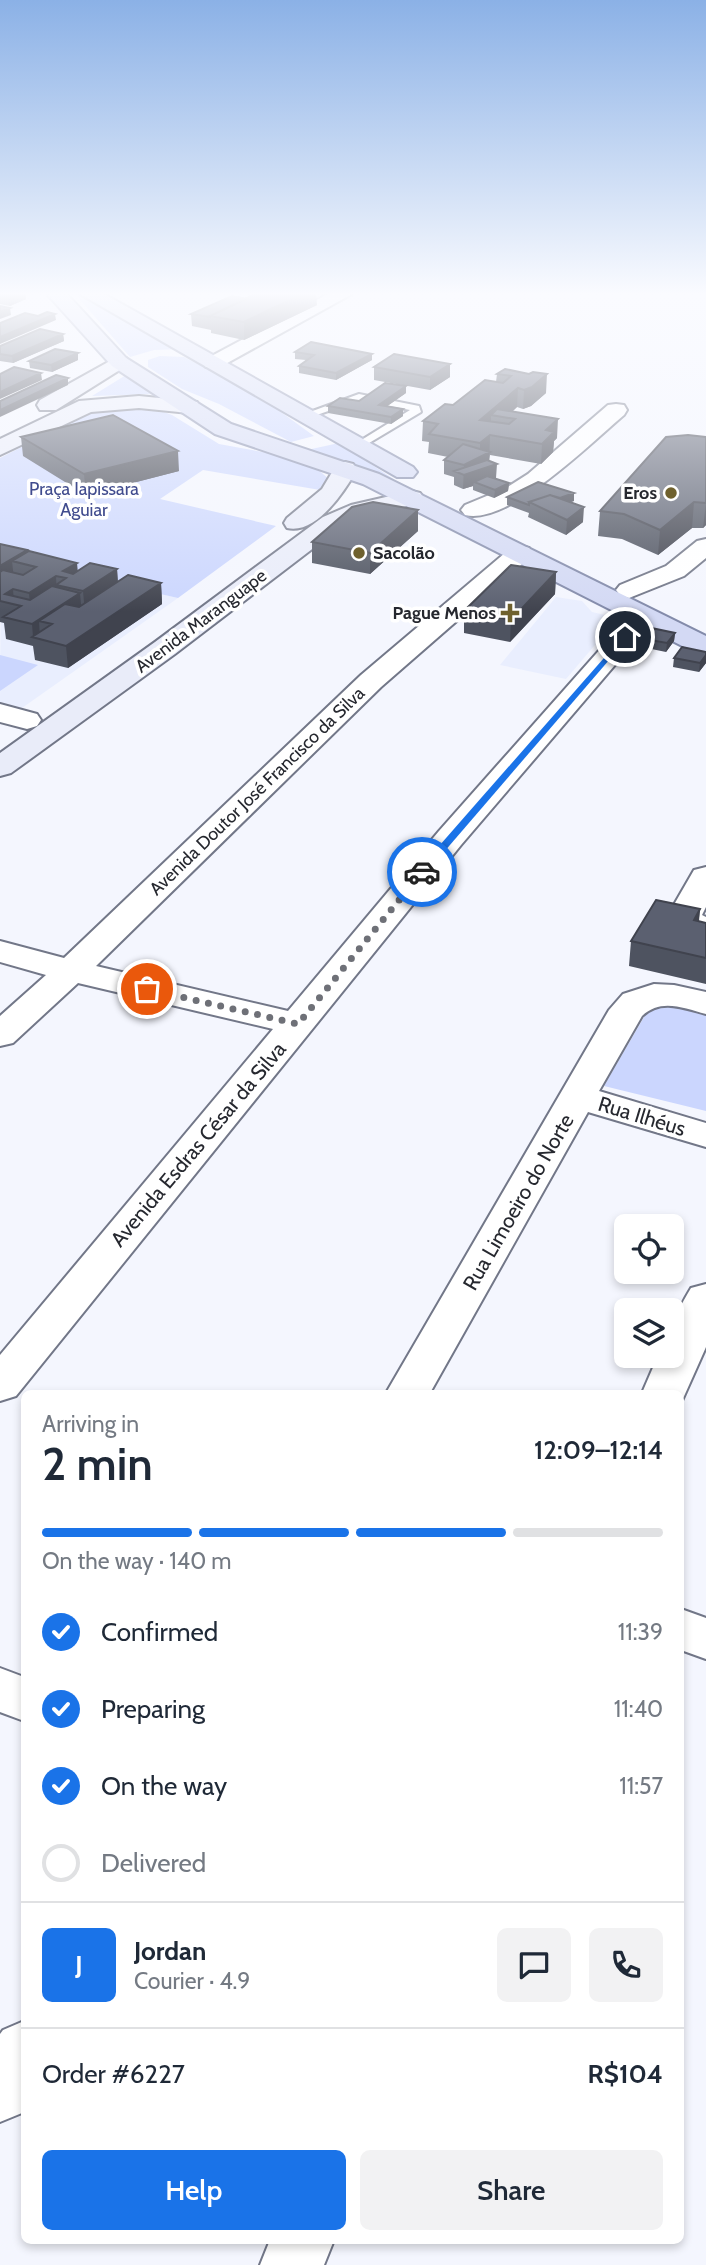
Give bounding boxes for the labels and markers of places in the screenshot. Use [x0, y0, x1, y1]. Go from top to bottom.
place label: Eros [623, 482, 657, 504]
marker: Eros [663, 485, 679, 501]
place label: Sacolão [373, 542, 435, 564]
marker: Sacolão [351, 545, 367, 561]
place label: Pague Menos [392, 602, 496, 624]
marker: Pague Menos [502, 605, 518, 621]
pin [595, 607, 655, 667]
pin [117, 959, 177, 1019]

